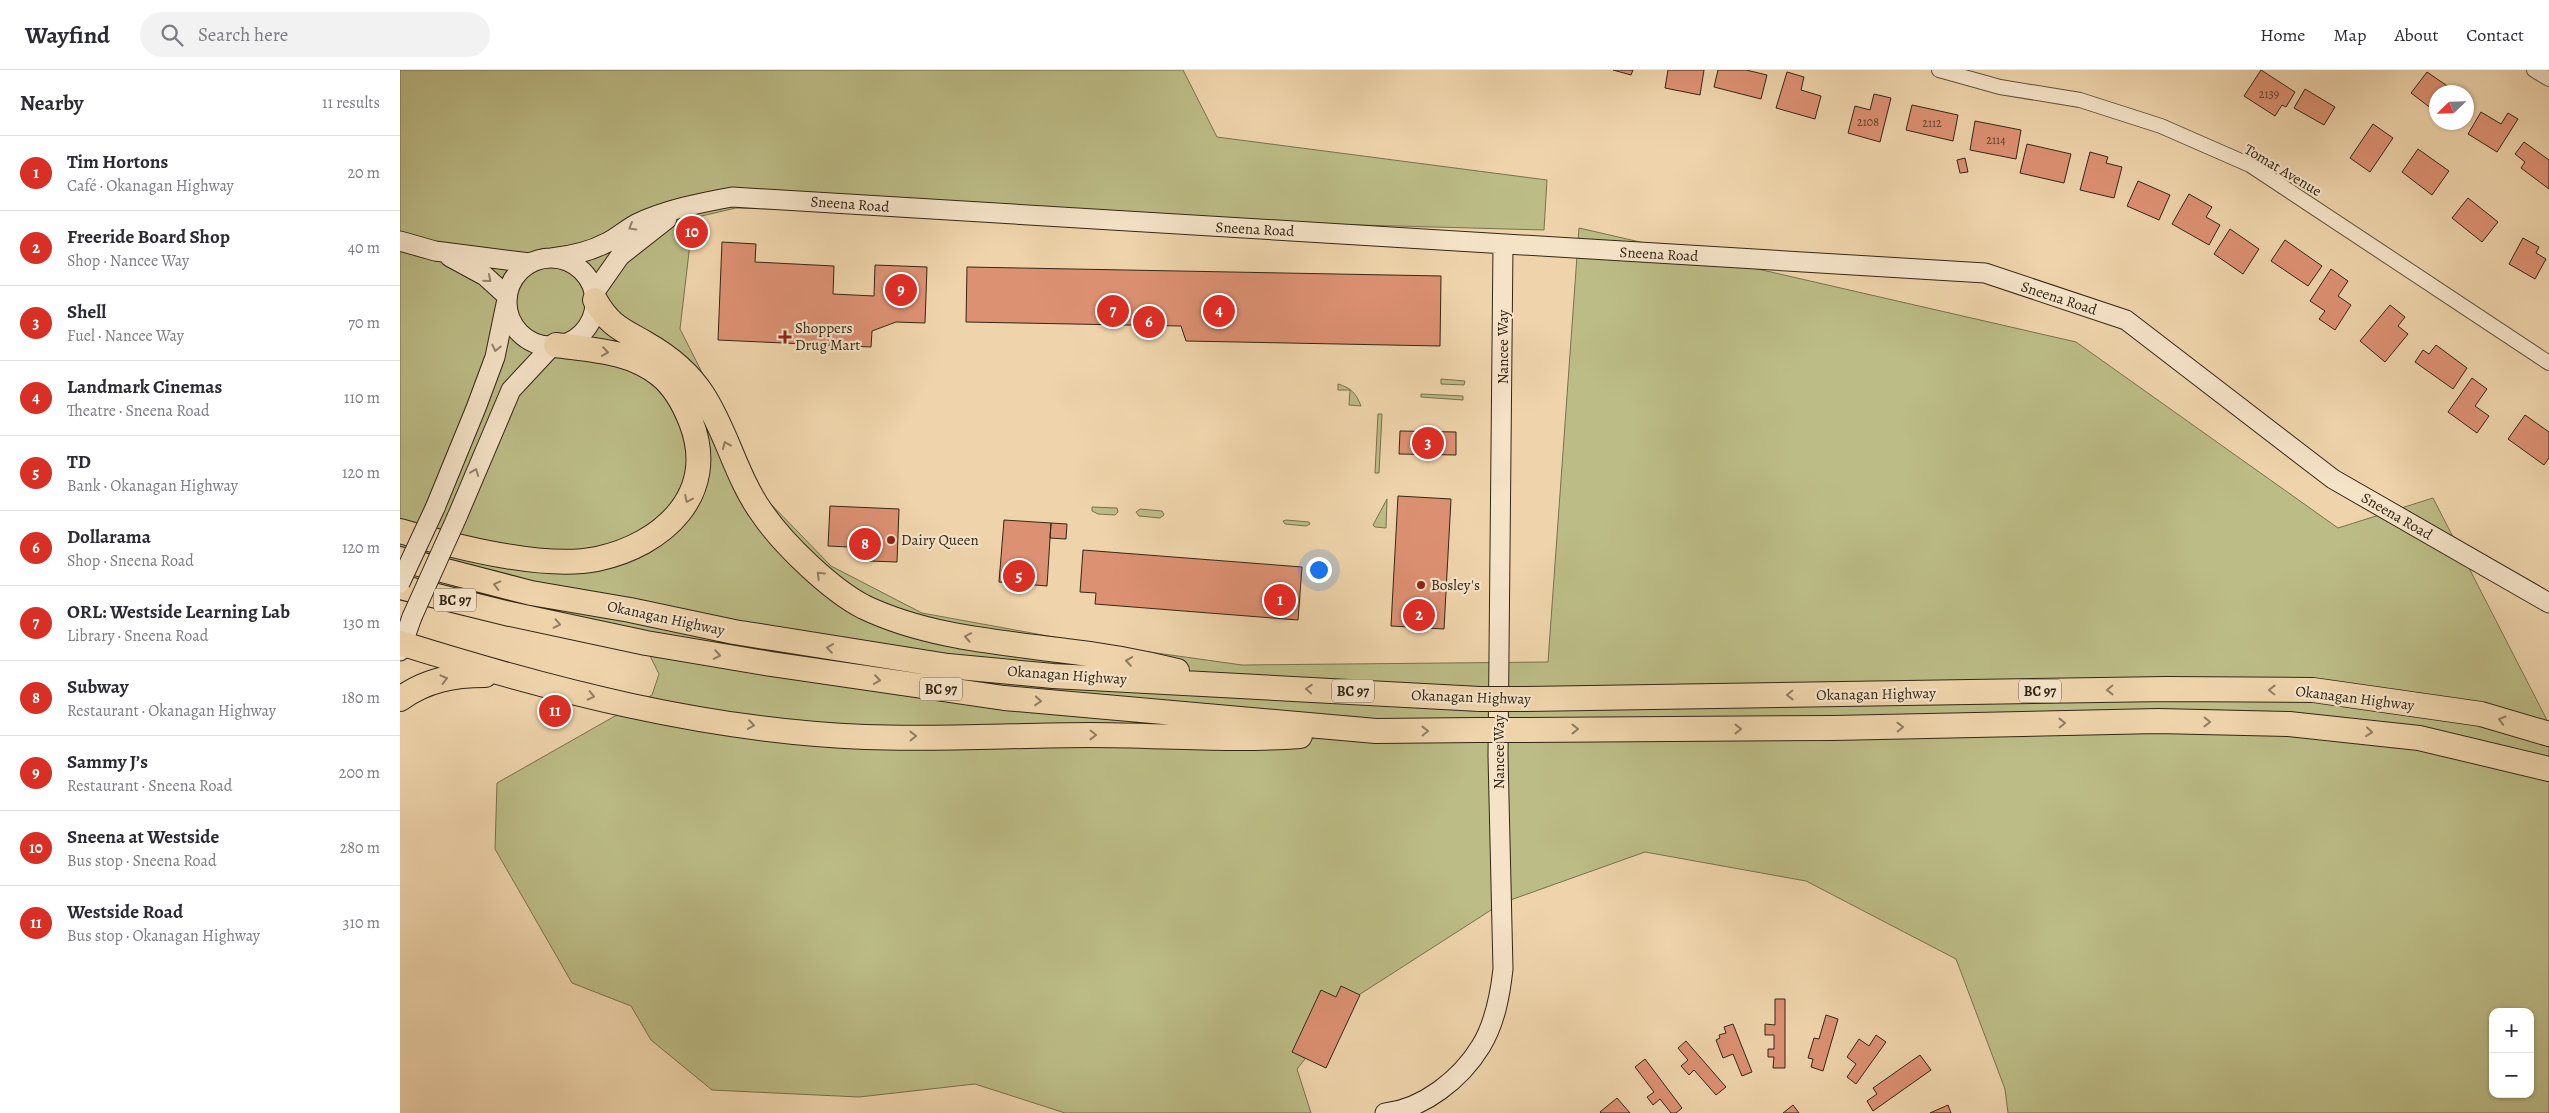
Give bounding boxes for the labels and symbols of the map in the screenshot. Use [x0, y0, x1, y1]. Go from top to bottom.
north arrow [2429, 85, 2474, 130]
house number: 2139 [2259, 86, 2279, 102]
house number: 2108 [1857, 114, 1879, 130]
house number: 2112 [1922, 115, 1942, 131]
house number: 2114 [1986, 132, 2006, 148]
street label: Tomat Avenue [2241, 139, 2326, 201]
street label: Sneena Road [810, 191, 891, 217]
pin: 10 [676, 213, 708, 251]
street label: Sneena Road [1215, 217, 1296, 241]
one-way arrow [628, 221, 637, 231]
street label: Sneena Road [1619, 242, 1700, 266]
pin: 9 [885, 271, 917, 309]
one-way arrow [482, 274, 491, 282]
street label: Sneena Road [2018, 276, 2100, 320]
pin: 7 [1097, 292, 1129, 330]
pin: 4 [1203, 292, 1235, 330]
pin: 6 [1133, 303, 1165, 341]
street label: Nancee Way [1493, 309, 1513, 384]
place label: Shoppers Drug Mart [795, 318, 860, 355]
marker: Shoppers Drug Mart [779, 331, 791, 343]
one-way arrow [492, 344, 502, 352]
one-way arrow [600, 346, 609, 356]
pin: 3 [1412, 424, 1444, 462]
one-way arrow [722, 441, 733, 450]
one-way arrow [469, 468, 479, 477]
street label: Sneena Road [2358, 488, 2437, 545]
one-way arrow [683, 494, 694, 503]
pin: 8 [849, 525, 881, 563]
place label: Dairy Queen [901, 530, 979, 550]
marker: Dairy Queen [885, 534, 897, 546]
pin: 5 [1003, 557, 1035, 595]
your location [1306, 557, 1332, 583]
one-way arrow [817, 572, 826, 581]
place label: Bosley's [1431, 575, 1480, 595]
marker: Bosley's [1415, 579, 1427, 591]
one-way arrow [494, 580, 502, 590]
pin: 1 [1264, 581, 1296, 619]
road number: BC 97 [434, 588, 476, 612]
street label: Okanagan Highway [605, 596, 727, 640]
pin: 2 [1403, 596, 1435, 634]
one-way arrow [553, 618, 562, 629]
one-way arrow [963, 632, 972, 643]
one-way arrow [826, 644, 835, 654]
one-way arrow [712, 649, 721, 659]
one-way arrow [1124, 656, 1133, 666]
street label: Okanagan Highway [1007, 661, 1128, 689]
one-way arrow [439, 674, 447, 684]
one-way arrow [874, 674, 882, 685]
road number: BC 97 [920, 678, 962, 700]
road number: BC 97 [1332, 680, 1374, 702]
road number: BC 97 [2019, 680, 2061, 702]
street label: Okanagan Highway [2294, 681, 2416, 715]
one-way arrow [1304, 683, 1312, 694]
street label: Okanagan Highway [1816, 683, 1936, 705]
street label: Okanagan Highway [1411, 685, 1531, 709]
one-way arrow [2106, 685, 2114, 695]
one-way arrow [2268, 685, 2276, 695]
one-way arrow [1786, 690, 1794, 700]
one-way arrow [586, 691, 595, 701]
pin: 11 [539, 692, 571, 730]
one-way arrow [1035, 695, 1043, 706]
street label: Nancee Way [1489, 714, 1509, 789]
one-way arrow [2499, 716, 2507, 726]
one-way arrow [2204, 717, 2211, 727]
one-way arrow [2059, 718, 2067, 729]
one-way arrow [746, 720, 755, 730]
one-way arrow [1896, 722, 1904, 732]
one-way arrow [1572, 724, 1579, 734]
one-way arrow [1734, 724, 1742, 734]
one-way arrow [1421, 725, 1429, 736]
one-way arrow [2365, 727, 2373, 738]
one-way arrow [1089, 730, 1097, 740]
one-way arrow [909, 731, 917, 742]

